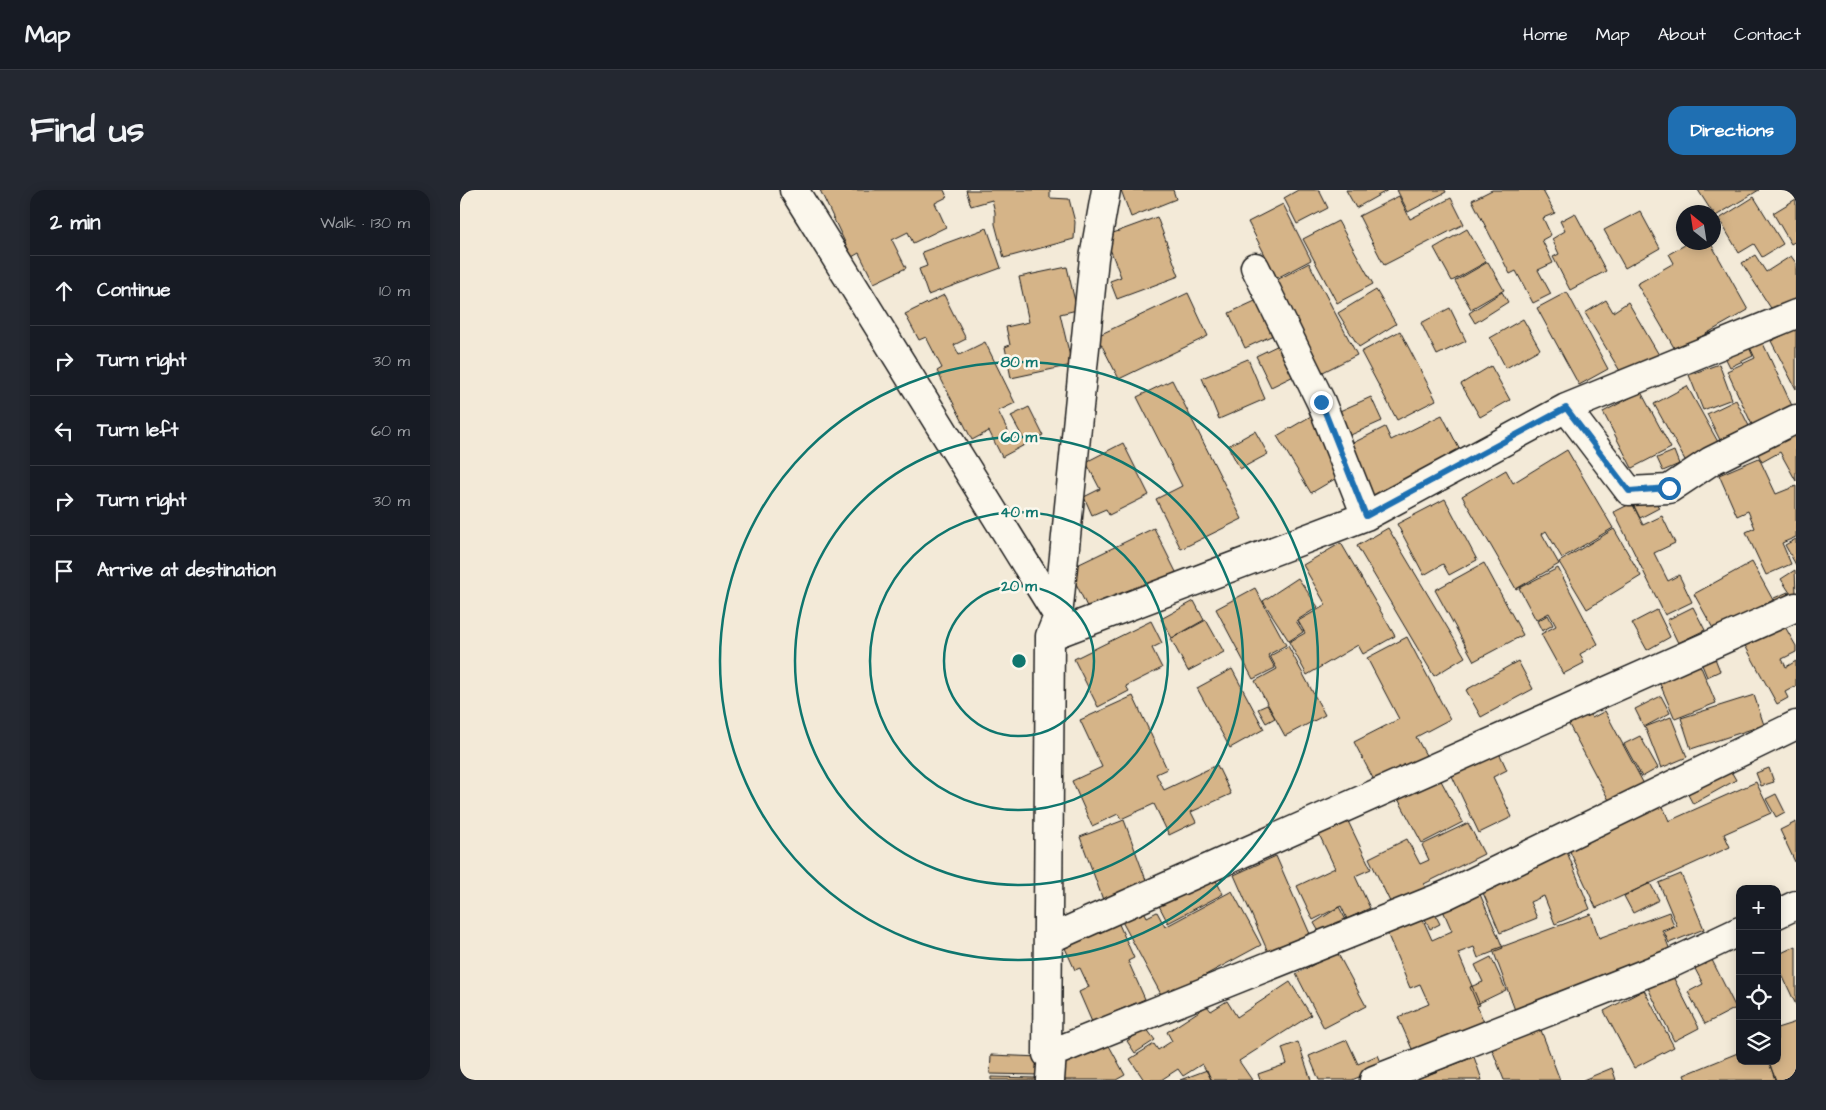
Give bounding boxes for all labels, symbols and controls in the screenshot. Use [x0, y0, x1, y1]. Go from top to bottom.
text: Map [25, 18, 70, 52]
text: Home [1523, 22, 1568, 47]
text: Map [1596, 22, 1630, 47]
text: About [1658, 22, 1706, 47]
text: Contact [1734, 22, 1801, 47]
text: Find us [30, 106, 144, 155]
button: Directions [1668, 106, 1796, 155]
north arrow [1676, 205, 1721, 250]
text: 2 min [50, 208, 100, 237]
text: Walk · 130 m [320, 212, 410, 234]
icon: ahead [50, 277, 78, 305]
text: Continue [97, 277, 171, 304]
text: 10 m [379, 280, 410, 302]
icon: right [50, 347, 78, 375]
text: Turn right [97, 347, 186, 374]
text: 30 m [373, 350, 410, 372]
text: 80 m [1001, 352, 1038, 373]
route end [1310, 391, 1333, 414]
icon: left [50, 417, 78, 445]
text: Turn left [97, 417, 178, 444]
text: 60 m [371, 420, 410, 442]
text: 60 m [1001, 427, 1038, 448]
route start [1658, 477, 1681, 500]
icon: right [50, 487, 78, 515]
text: Turn right [97, 487, 186, 514]
text: 30 m [373, 490, 410, 512]
text: 40 m [1000, 502, 1038, 523]
icon: arrive [50, 557, 78, 585]
text: Arrive at destination [97, 557, 276, 584]
text: 20 m [1000, 576, 1037, 597]
centre of rings [1010, 652, 1028, 670]
map controls [1736, 885, 1781, 1065]
button: + [1736, 885, 1781, 930]
button: − [1736, 930, 1781, 975]
button: locate [1736, 975, 1781, 1020]
button: layers [1736, 1020, 1781, 1065]

